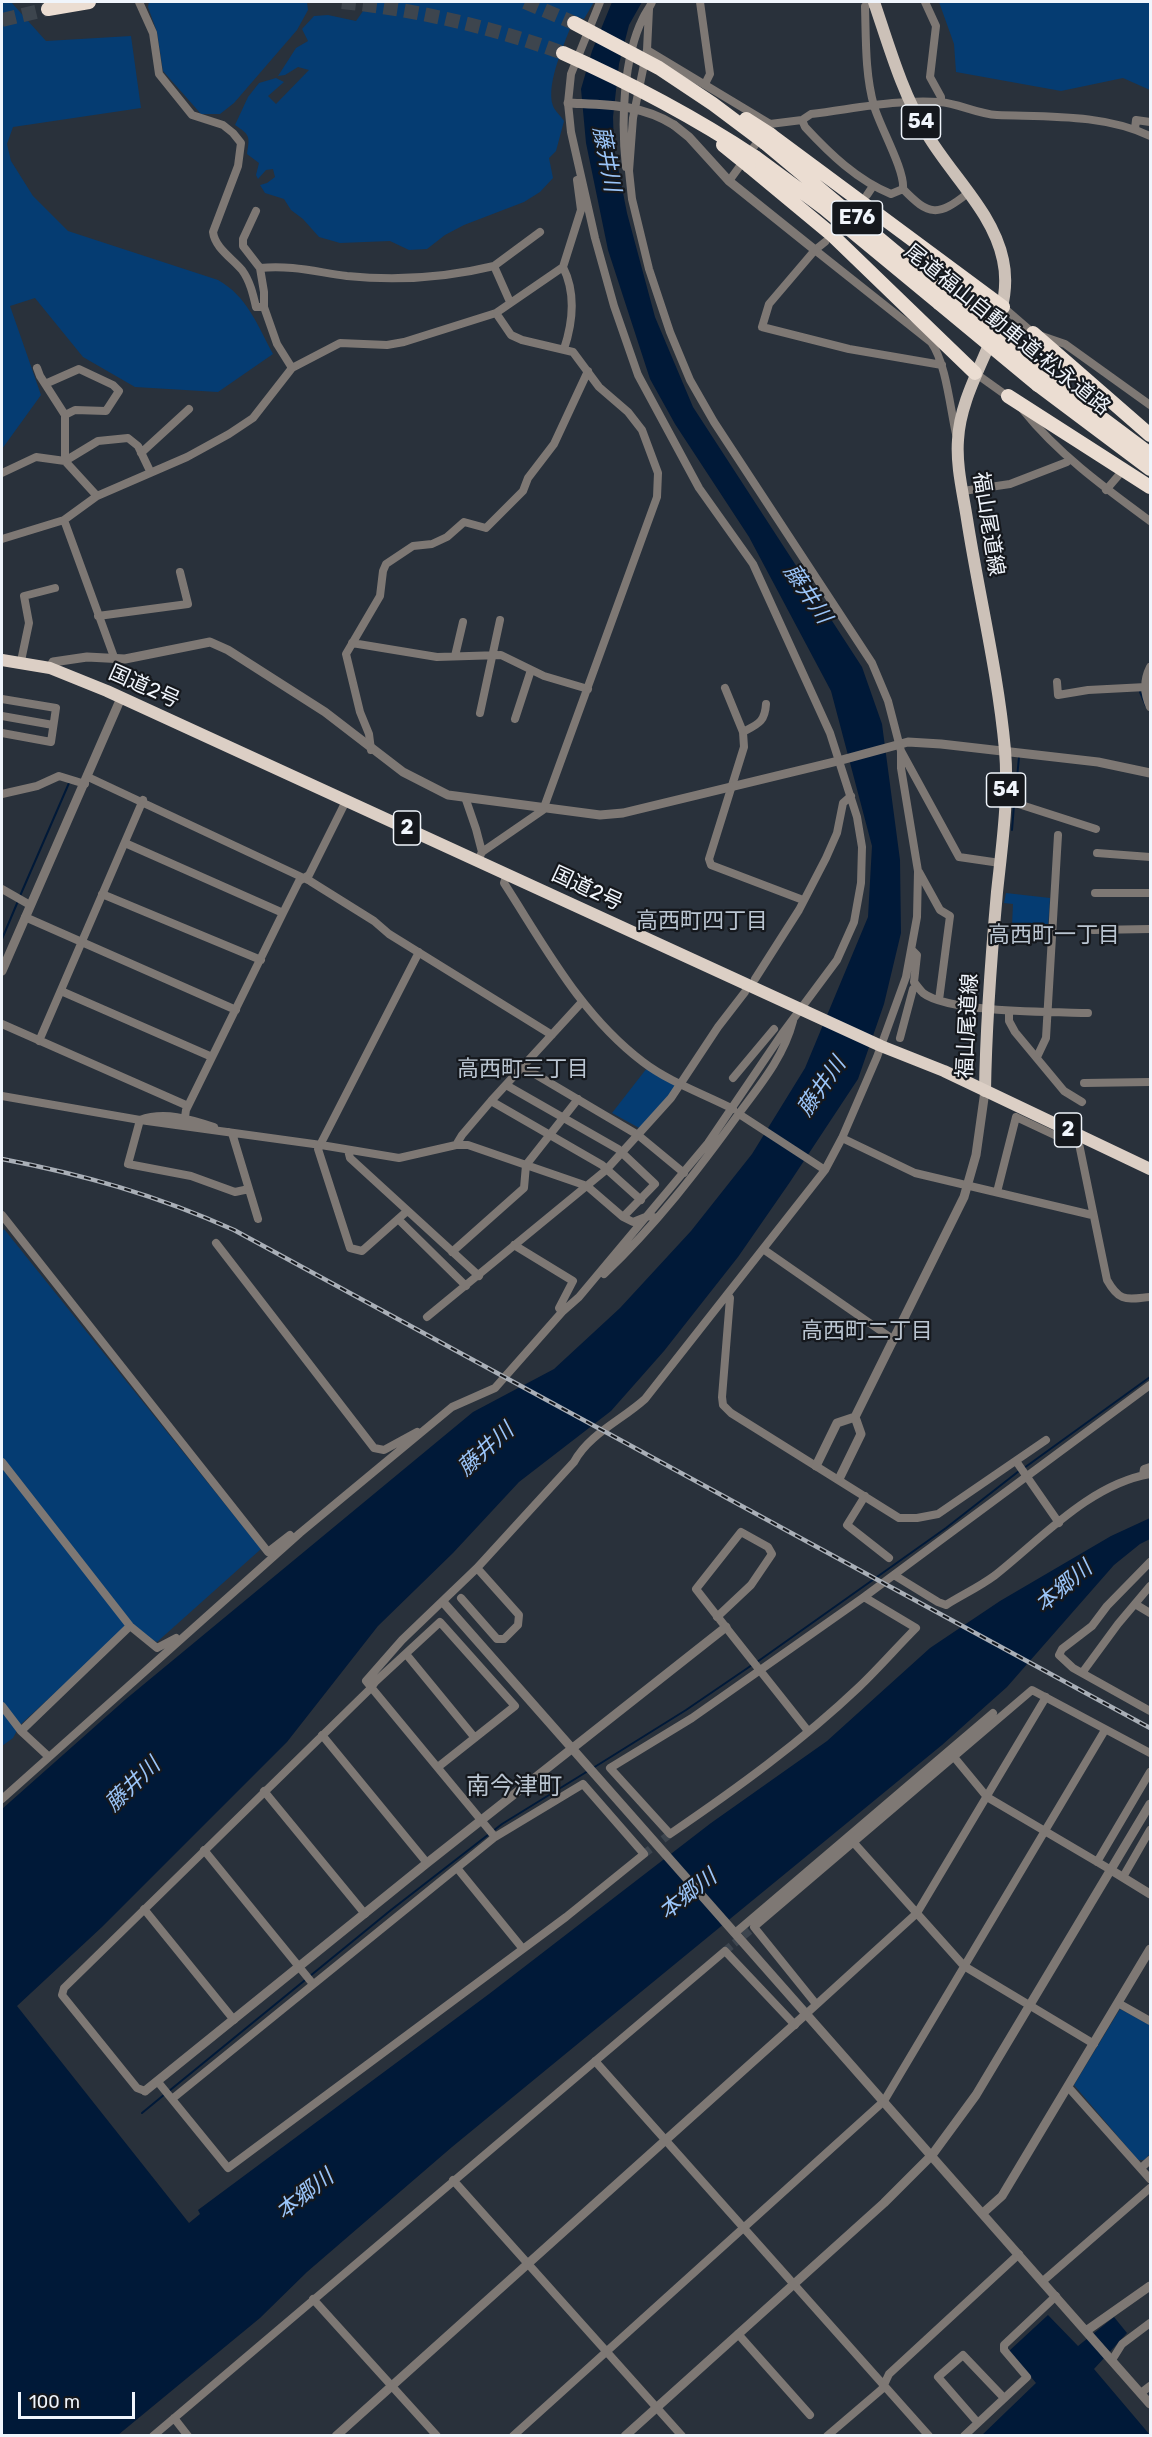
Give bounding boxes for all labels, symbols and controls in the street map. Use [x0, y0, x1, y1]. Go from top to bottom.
road number: 54 [902, 105, 940, 139]
water label: 藤井川 [587, 124, 625, 194]
road number: E76 [832, 201, 882, 235]
street label: 尾道福山自動車道;松永道路 [899, 239, 1115, 421]
street label: 福山尾道線 [967, 470, 1009, 578]
water label: 藤井川 [778, 559, 836, 629]
street label: 国道2号 [104, 660, 184, 714]
road number: 54 [986, 773, 1026, 807]
road number: 2 [394, 811, 420, 845]
street label: 国道2号 [548, 862, 626, 916]
district label: 高西町四丁目 [636, 909, 768, 935]
district label: 高西町一丁目 [988, 923, 1120, 949]
street label: 福山尾道線 [953, 973, 983, 1079]
water label: 藤井川 [792, 1052, 852, 1122]
district label: 高西町三丁目 [457, 1057, 589, 1083]
road number: 2 [1054, 1113, 1082, 1147]
district label: 高西町二丁目 [801, 1319, 933, 1345]
water label: 藤井川 [453, 1418, 519, 1482]
water label: 本郷川 [1030, 1556, 1098, 1618]
water label: 藤井川 [100, 1753, 166, 1817]
district label: 南今津町 [466, 1773, 562, 1801]
water label: 本郷川 [654, 1864, 722, 1926]
water label: 本郷川 [271, 2164, 339, 2226]
scale bar [21, 2380, 138, 2418]
text: 100 m [29, 2391, 80, 2413]

